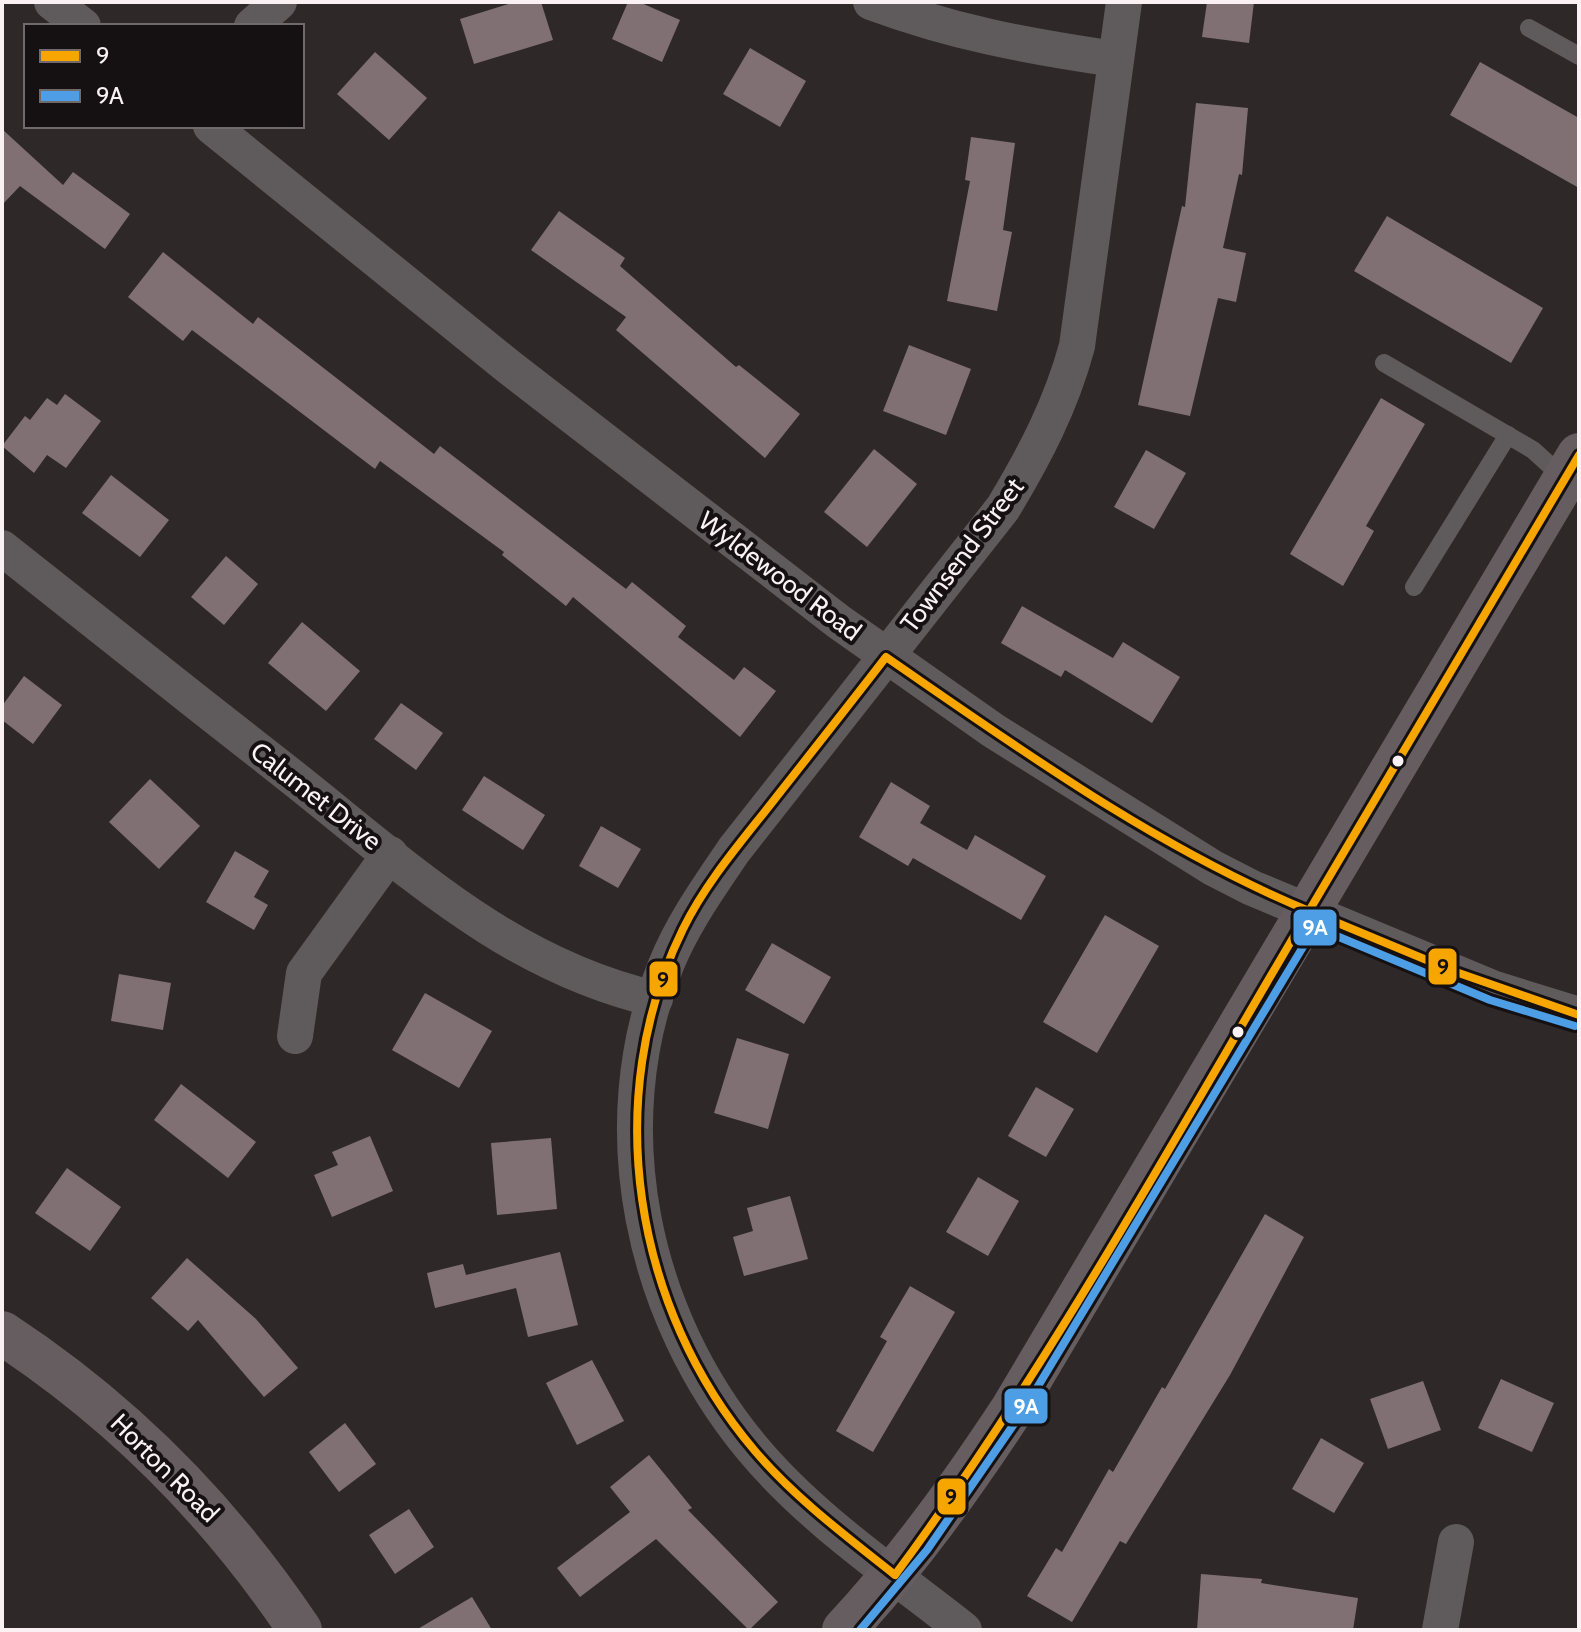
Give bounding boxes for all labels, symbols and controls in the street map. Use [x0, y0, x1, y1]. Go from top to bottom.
legend [24, 24, 304, 128]
text: 9 [96, 41, 110, 70]
text: 9A [96, 81, 124, 110]
street label: Townsend Street [894, 471, 1031, 639]
street label: Wyldewood Road [692, 504, 868, 648]
street label: Calumet Drive [244, 735, 388, 857]
unlabelled marker [1390, 753, 1406, 769]
line badge: 9A [1292, 908, 1338, 947]
text: 9A [1302, 914, 1328, 941]
line badge: 9 [1427, 947, 1458, 986]
text: 9 [1437, 953, 1449, 980]
line badge: 9 [648, 960, 679, 998]
text: 9 [657, 966, 669, 993]
unlabelled marker [1230, 1024, 1246, 1040]
line badge: 9A [1003, 1387, 1049, 1425]
text: 9A [1013, 1393, 1039, 1420]
street label: Horton Road [104, 1407, 226, 1529]
line badge: 9 [936, 1477, 967, 1516]
text: 9 [945, 1483, 957, 1510]

